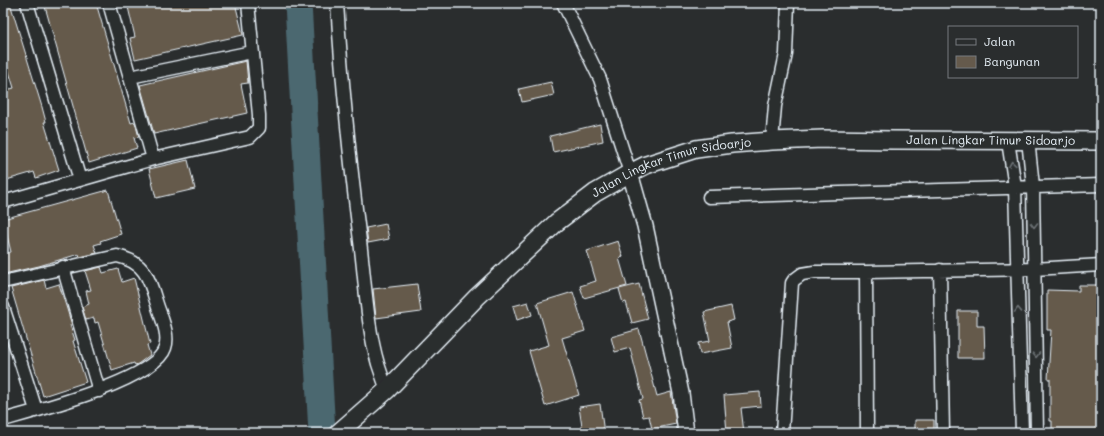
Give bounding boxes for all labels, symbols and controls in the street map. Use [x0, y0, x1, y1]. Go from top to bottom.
legend [948, 26, 1078, 78]
text: Jalan [984, 33, 1015, 49]
text: Bangunan [984, 53, 1040, 69]
street label: Jalan Lingkar Timur Sidoarjo [906, 131, 1075, 148]
street label: Jalan Lingkar Timur Sidoarjo [588, 134, 752, 200]
one-way arrow [1008, 161, 1017, 167]
one-way arrow [1030, 222, 1038, 228]
one-way arrow [1014, 307, 1022, 313]
one-way arrow [1031, 352, 1040, 358]

